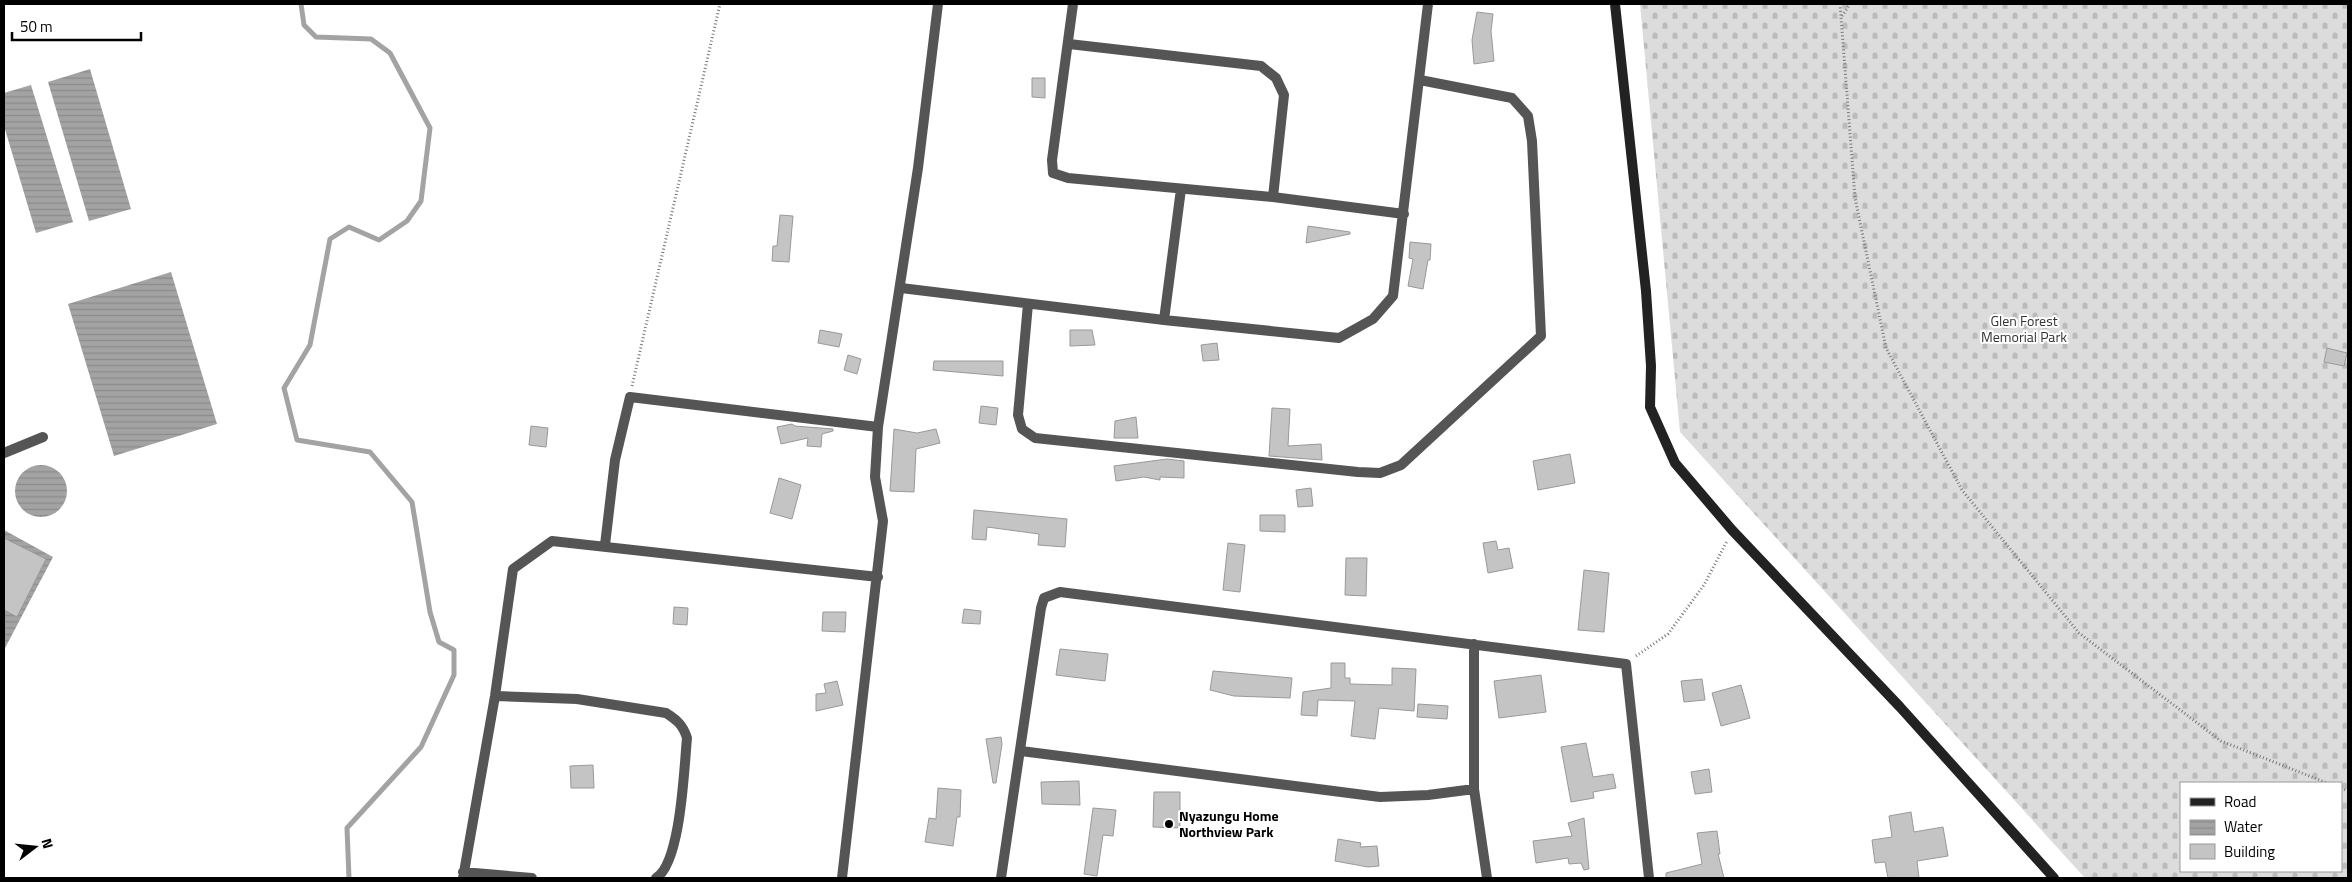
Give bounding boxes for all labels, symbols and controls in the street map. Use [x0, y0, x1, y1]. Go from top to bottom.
scale bar [12, 10, 141, 42]
text: 50 m [20, 15, 53, 38]
park label: Glen Forest Memorial Park [1981, 310, 2067, 347]
legend [2180, 782, 2342, 872]
text: Road [2224, 790, 2256, 813]
place label: Nyazungu Home Northview Park [1179, 805, 1279, 842]
text: Water [2224, 815, 2263, 838]
marker: Nyazungu Home Northview Park [1163, 818, 1175, 830]
north arrow [10, 822, 60, 872]
text: N [37, 836, 59, 851]
text: Building [2224, 840, 2275, 863]

